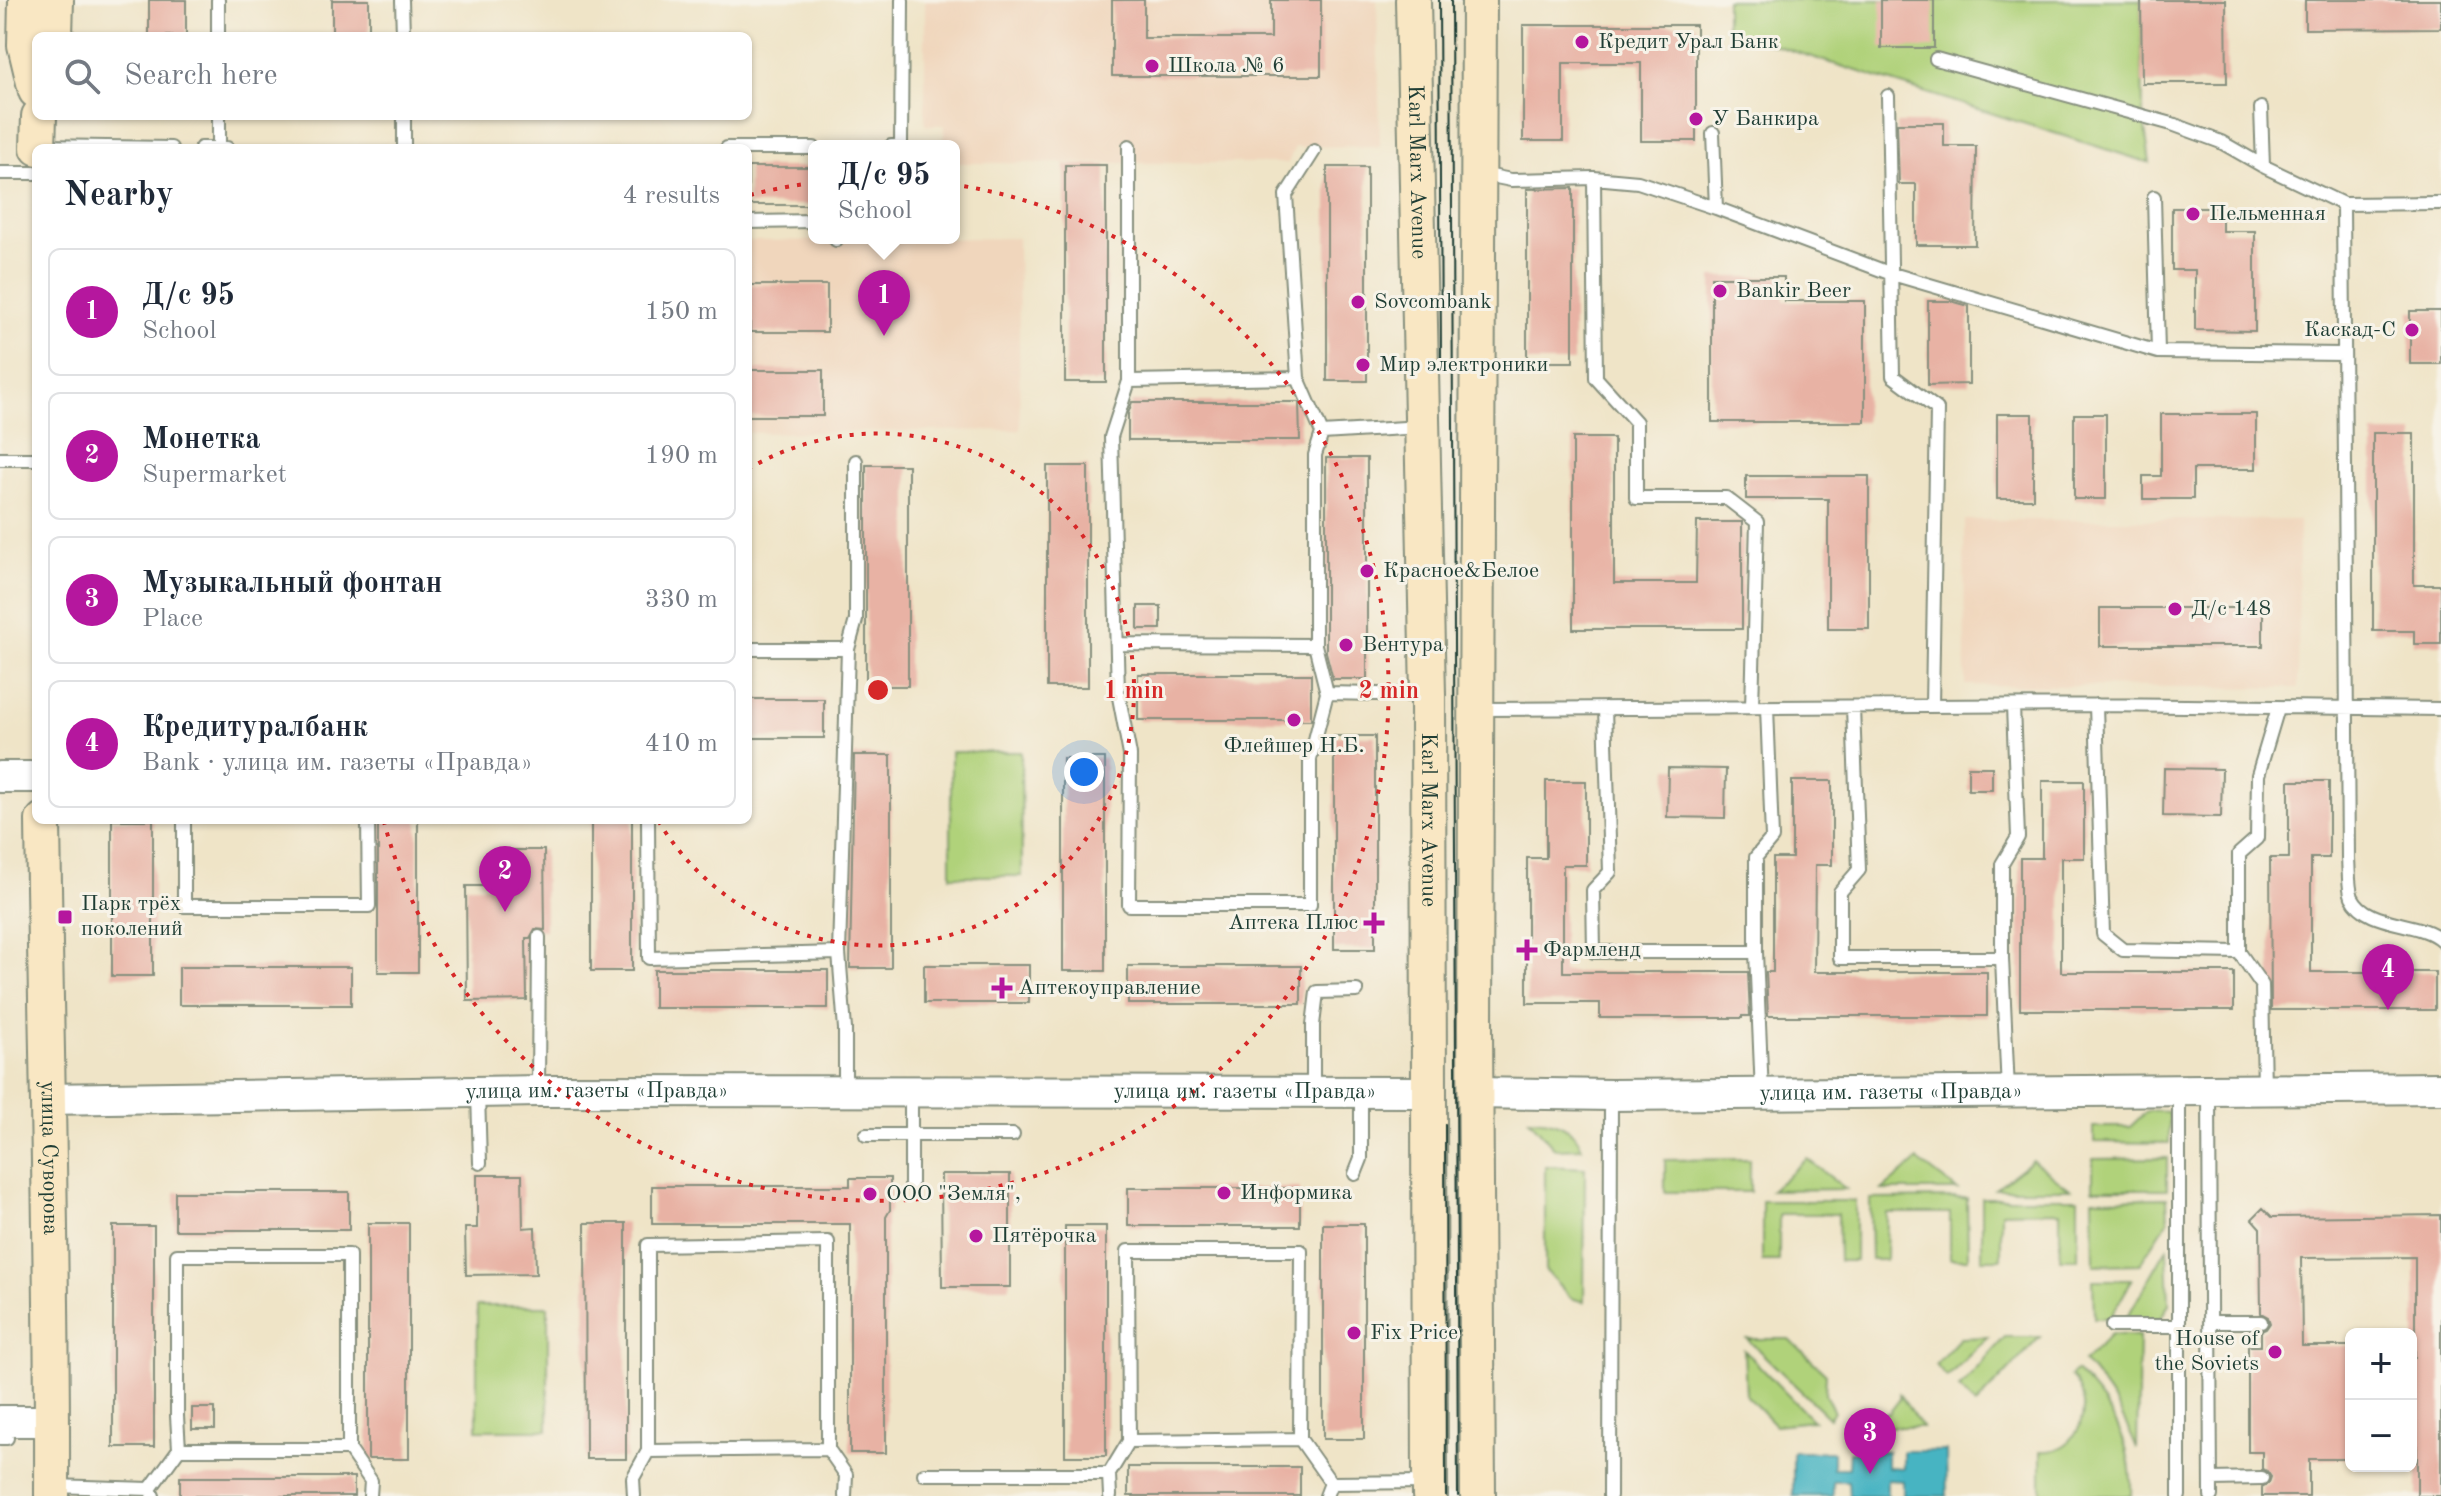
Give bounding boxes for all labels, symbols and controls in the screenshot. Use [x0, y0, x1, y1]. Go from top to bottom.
place label: Кредит Урал Банк [1598, 31, 1779, 53]
search box [32, 32, 752, 120]
marker: Кредит Урал Банк [1573, 33, 1591, 51]
icon: search [60, 54, 104, 98]
place label: Школа № 6 [1168, 55, 1285, 77]
marker: Школа № 6 [1143, 57, 1161, 75]
text: Search here [124, 61, 278, 91]
street label: Karl Marx Avenue [1404, 84, 1430, 259]
place label: У Банкира [1712, 108, 1819, 130]
marker: У Банкира [1687, 110, 1705, 128]
popup [808, 140, 960, 244]
text: Д/с 95 [838, 161, 930, 191]
text: Nearby [64, 179, 174, 213]
text: 4 results [622, 183, 720, 209]
text: School [838, 198, 912, 224]
place label: Пельменная [2209, 203, 2326, 225]
marker: Пельменная [2184, 205, 2202, 223]
pin: 1 [858, 270, 910, 336]
place label: Bankir Beer [1736, 280, 1851, 302]
text: Д/с 95 [142, 281, 235, 311]
marker: Bankir Beer [1711, 282, 1729, 300]
place label: Sovcombank [1374, 291, 1492, 313]
marker: Sovcombank [1349, 293, 1367, 311]
text: 1 [84, 299, 100, 325]
text: 150 m [645, 299, 718, 325]
text: School [142, 318, 216, 344]
place label: Каскад-С [2304, 319, 2396, 341]
marker: Каскад-С [2403, 321, 2421, 339]
place label: Мир электроники [1379, 354, 1548, 376]
marker: Мир электроники [1354, 356, 1372, 374]
text: Монетка [142, 425, 261, 455]
text: 2 [84, 443, 100, 469]
text: 190 m [645, 443, 718, 469]
text: Supermarket [142, 462, 287, 488]
place label: Красное&Белое [1383, 560, 1539, 582]
marker: Красное&Белое [1358, 562, 1376, 580]
text: Музыкальный фонтан [142, 569, 443, 599]
text: 3 [84, 587, 100, 613]
text: 330 m [645, 587, 718, 613]
place label: Д/с 148 [2191, 598, 2271, 620]
marker: Д/с 148 [2166, 600, 2184, 618]
text: Place [142, 606, 203, 632]
place label: Вентура [1362, 634, 1444, 656]
marker: Вентура [1337, 636, 1355, 654]
centre of rings [864, 676, 892, 704]
text: 1 min [1104, 680, 1164, 704]
text: 2 min [1359, 680, 1419, 704]
marker: Флейшер Н.Б. [1285, 711, 1303, 729]
text: Кредитуралбанк [142, 713, 368, 743]
text: 4 [84, 731, 100, 757]
text: 410 m [645, 731, 718, 757]
street label: Karl Marx Avenue [1417, 733, 1440, 907]
place label: Флейшер Н.Б. [1223, 735, 1365, 757]
text: Bank · улица им. газеты «Правда» [142, 750, 533, 776]
your location [1064, 752, 1104, 792]
pin: 2 [479, 846, 531, 912]
place label: Парк трёх поколений [81, 893, 183, 940]
marker: Парк трёх поколений [56, 908, 74, 926]
place label: Аптека Плюс [1228, 912, 1358, 934]
marker: Аптека Плюс [1365, 914, 1383, 932]
place label: Фармленд [1543, 939, 1641, 961]
marker: Фармленд [1518, 941, 1536, 959]
pin: 4 [2362, 944, 2414, 1010]
place label: Аптекоуправление [1018, 977, 1201, 999]
marker: Аптекоуправление [993, 979, 1011, 997]
street label: улица им. газеты «Правда» [465, 1080, 728, 1103]
street label: улица Суворова [37, 1081, 61, 1235]
street label: улица им. газеты «Правда» [1113, 1081, 1376, 1103]
street label: улица им. газеты «Правда» [1759, 1081, 2023, 1105]
place label: Информика [1240, 1182, 1352, 1204]
place label: ООО "Земля", [886, 1183, 1021, 1205]
marker: Информика [1215, 1184, 1233, 1202]
marker: ООО "Земля", [861, 1185, 879, 1203]
place label: Пятёрочка [992, 1225, 1097, 1247]
marker: Пятёрочка [967, 1227, 985, 1245]
place label: Fix Price [1370, 1322, 1458, 1344]
marker: Fix Price [1345, 1324, 1363, 1342]
place label: House of the Soviets [2154, 1328, 2260, 1375]
map controls [2345, 1328, 2417, 1472]
button: + [2345, 1328, 2417, 1400]
marker: House of the Soviets [2266, 1343, 2284, 1361]
button: − [2345, 1400, 2417, 1472]
pin: 3 [1844, 1408, 1896, 1474]

